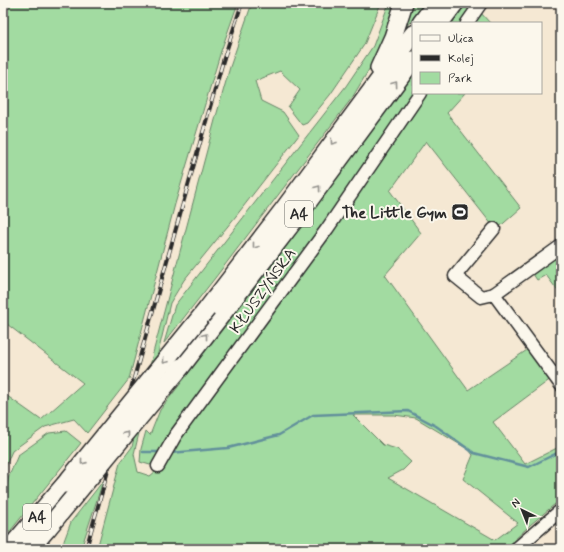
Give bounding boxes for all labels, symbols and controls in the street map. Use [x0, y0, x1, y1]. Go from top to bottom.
legend [412, 22, 542, 94]
text: Ulica [448, 31, 474, 47]
text: Kolej [448, 51, 474, 67]
text: Park [448, 71, 472, 87]
one-way arrow [390, 81, 397, 88]
one-way arrow [331, 138, 338, 145]
one-way arrow [313, 186, 320, 193]
road number: A4 [285, 201, 313, 227]
sports icon: The Little Gym [450, 202, 470, 222]
place label: The Little Gym [342, 203, 447, 224]
one-way arrow [253, 242, 260, 249]
street label: KŁUSZYŃSKA [225, 244, 301, 338]
one-way arrow [200, 333, 207, 340]
one-way arrow [162, 357, 169, 364]
one-way arrow [122, 431, 129, 438]
one-way arrow [81, 458, 88, 465]
north arrow [502, 490, 542, 530]
text: N [508, 496, 523, 511]
road number: A4 [23, 504, 51, 530]

